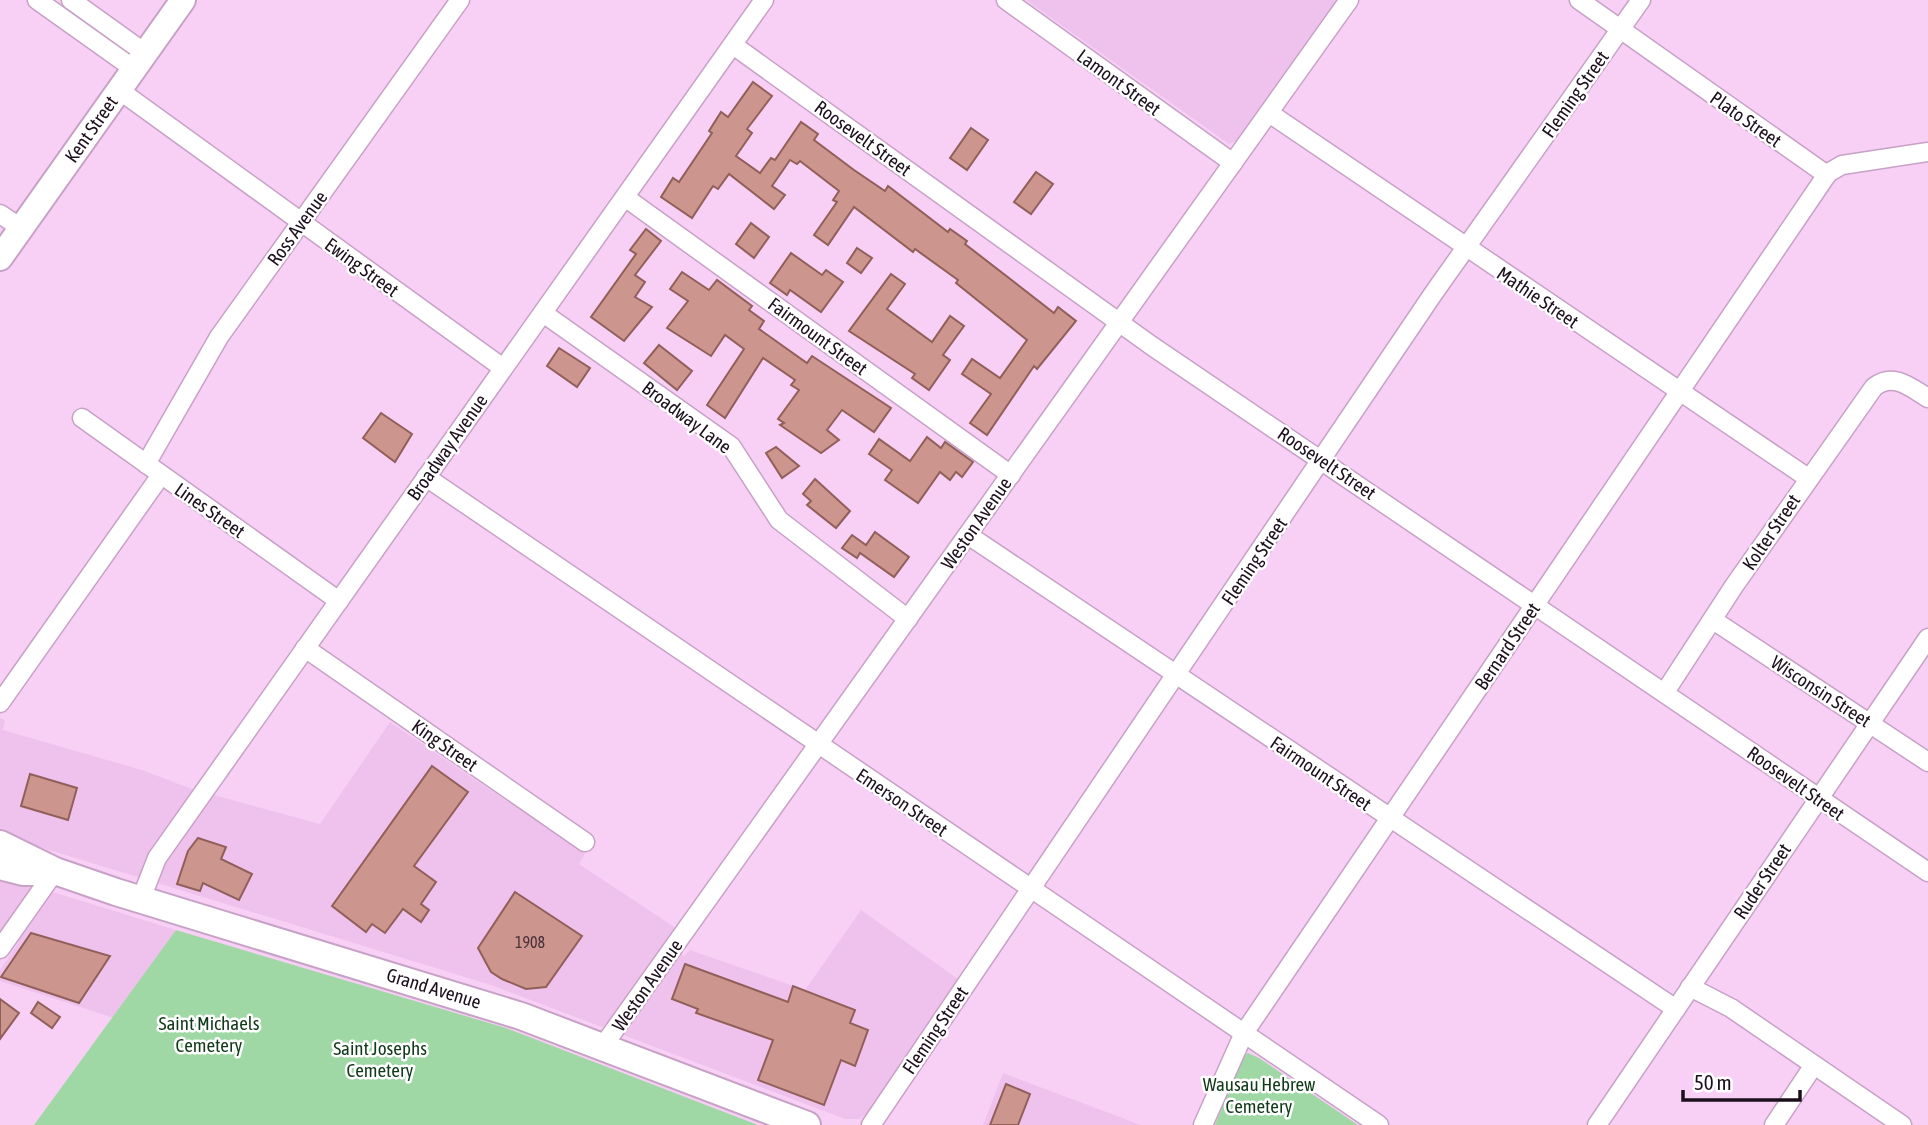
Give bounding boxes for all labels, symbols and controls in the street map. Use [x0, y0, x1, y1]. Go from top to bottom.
street label: Lamont Street [1073, 44, 1165, 120]
street label: Fleming Street [1537, 46, 1613, 142]
street label: Plato Street [1706, 87, 1786, 151]
street label: Kent Street [60, 91, 122, 167]
street label: Roosevelt Street [811, 96, 915, 180]
street label: Ross Avenue [263, 186, 331, 270]
street label: Ewing Street [321, 233, 403, 301]
street label: Mathie Street [1493, 262, 1583, 332]
street label: Fairmount Street [764, 293, 872, 379]
street label: Broadway Lane [638, 376, 736, 458]
street label: Broadway Avenue [402, 390, 492, 504]
street label: Roosevelt Street [1274, 422, 1380, 504]
street label: Weston Avenue [936, 473, 1016, 573]
street label: Lines Street [171, 478, 249, 542]
street label: Kolter Street [1738, 490, 1804, 574]
street label: Fleming Street [1217, 513, 1291, 609]
street label: Bernard Street [1470, 598, 1544, 694]
street label: Wisconsin Street [1767, 651, 1875, 731]
street label: King Street [408, 714, 482, 776]
street label: Fairmount Street [1266, 731, 1376, 815]
street label: Roosevelt Street [1743, 741, 1849, 825]
street label: Emerson Street [852, 763, 952, 841]
street label: Ruder Street [1729, 839, 1795, 923]
house number: 1908 [515, 933, 545, 951]
street label: Weston Avenue [607, 935, 687, 1035]
street label: Grand Avenue [384, 963, 484, 1013]
street label: Fleming Street [898, 982, 972, 1078]
park label: Saint Michaels Cemetery [158, 1012, 260, 1056]
park label: Saint Josephs Cemetery [333, 1037, 427, 1081]
scale bar [1683, 1058, 1800, 1102]
text: 50 m [1694, 1070, 1732, 1094]
park label: Wausau Hebrew Cemetery [1203, 1073, 1316, 1117]

